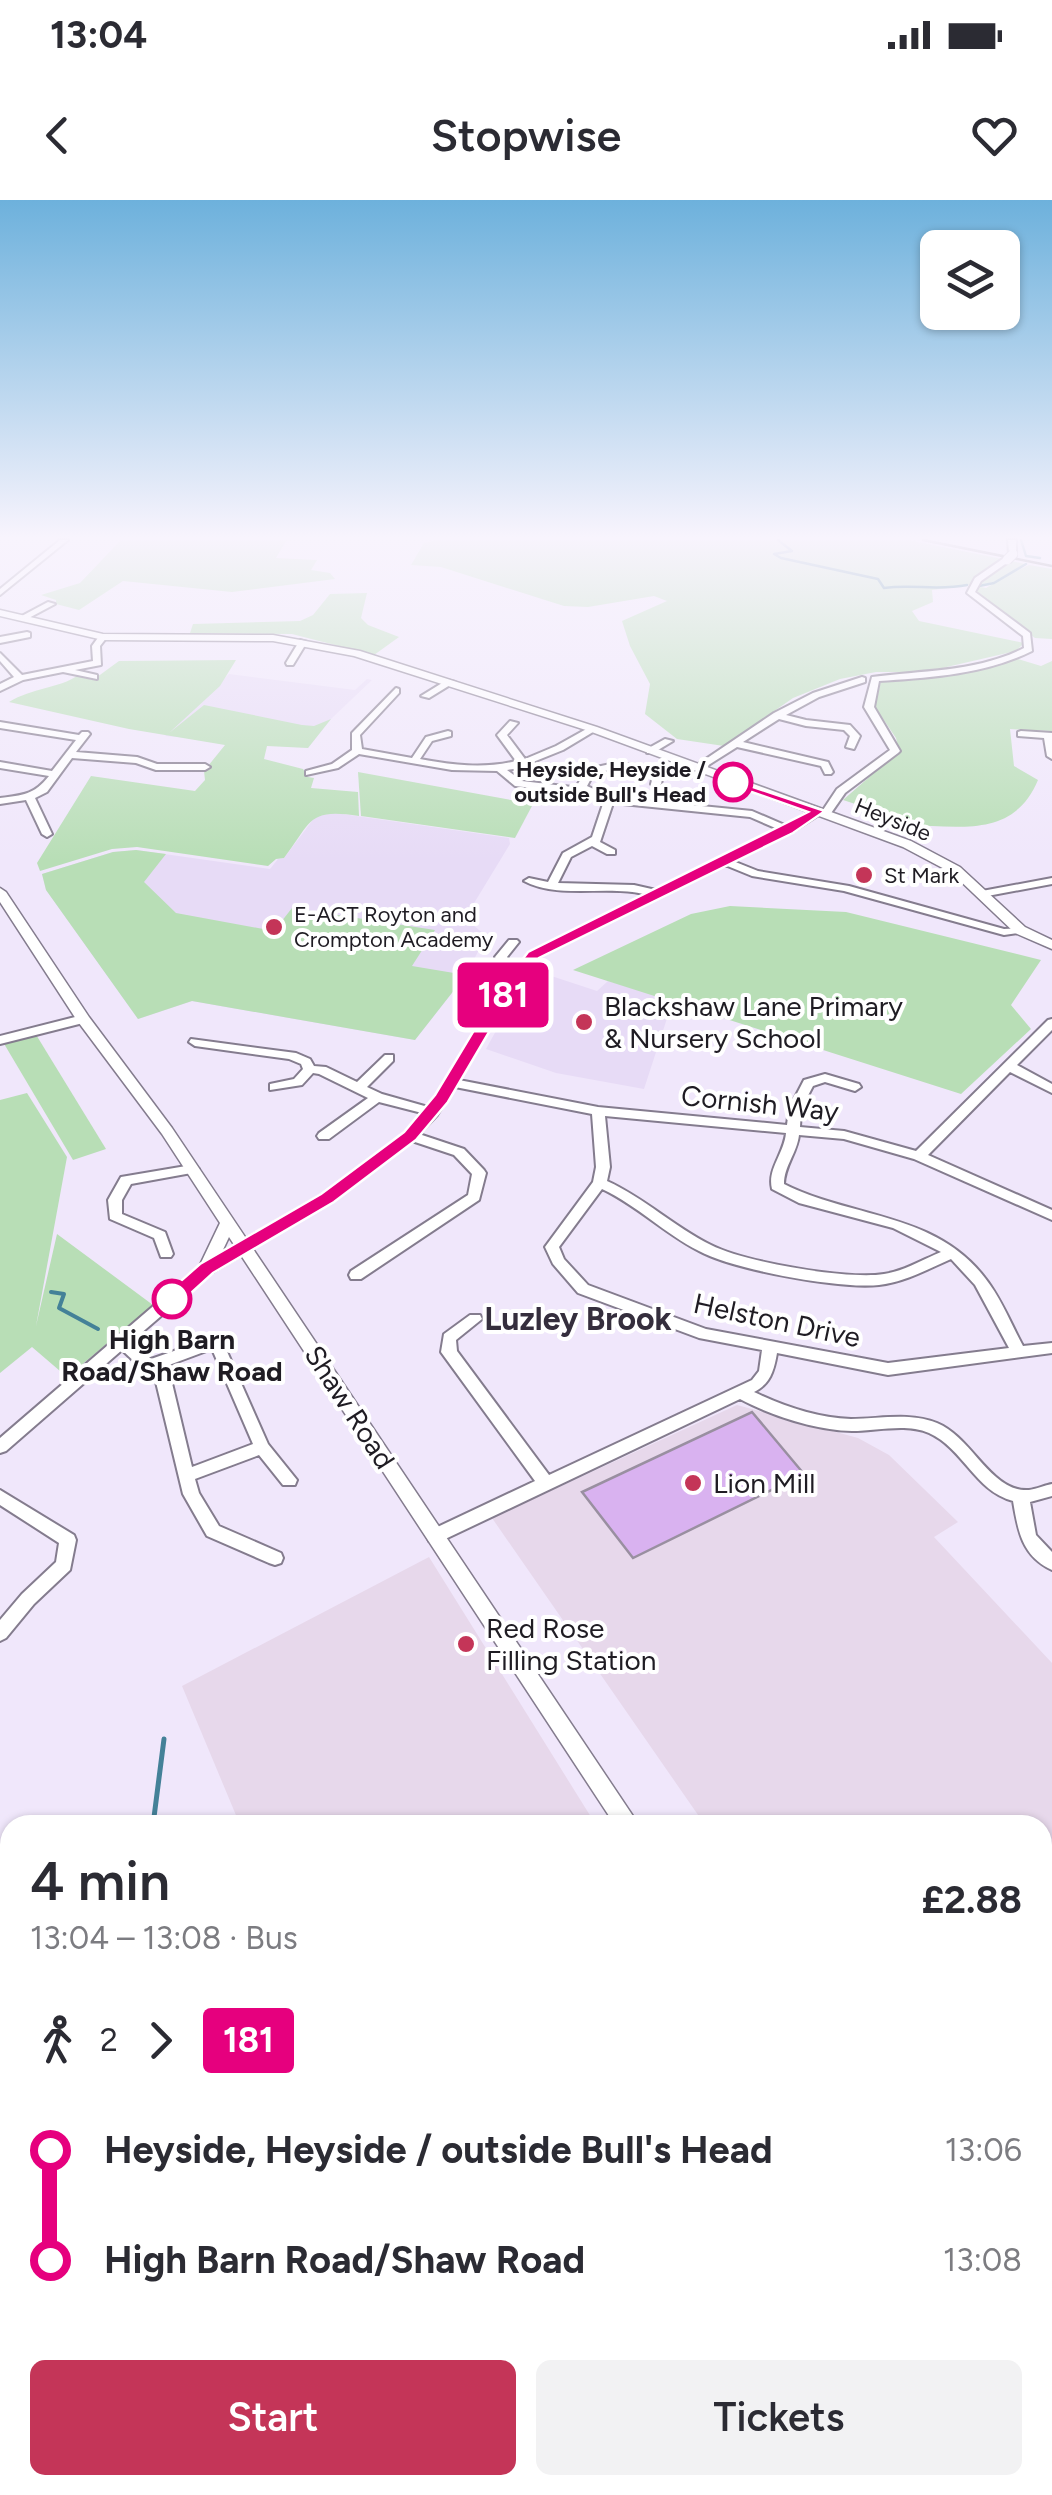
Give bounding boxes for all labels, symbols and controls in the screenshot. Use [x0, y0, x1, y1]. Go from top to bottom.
text: 13:04 [50, 12, 147, 58]
icon: back [30, 108, 85, 163]
text: Stopwise [431, 108, 621, 162]
icon: heart [967, 108, 1022, 163]
map controls [920, 230, 1020, 330]
button: layers [920, 230, 1020, 330]
place label: Heyside, Heyside / outside Bull's Head [514, 756, 706, 808]
marker: Heyside, Heyside / outside Bull's Head [714, 763, 752, 801]
street label: Heyside [851, 792, 935, 847]
place label: St Mark [884, 862, 960, 889]
marker: St Mark [853, 864, 875, 886]
place label: E-ACT Royton and Crompton Academy [294, 901, 494, 953]
marker: E-ACT Royton and Crompton Academy [263, 916, 285, 938]
line badge: 181 [446, 962, 560, 1028]
text: 181 [478, 974, 528, 1016]
place label: Blackshaw Lane Primary & Nursery School [604, 989, 903, 1055]
marker: Blackshaw Lane Primary & Nursery School [573, 1011, 595, 1033]
street label: Cornish Way [680, 1078, 841, 1128]
marker: High Barn Road/Shaw Road [153, 1280, 191, 1318]
street label: Helston Drive [691, 1286, 863, 1354]
district label: Luzley Brook [484, 1300, 673, 1338]
place label: High Barn Road/Shaw Road [61, 1322, 283, 1388]
street label: Shaw Road [298, 1339, 402, 1475]
place label: Lion Mill [713, 1466, 815, 1500]
marker: Lion Mill [682, 1472, 704, 1494]
place label: Red Rose Filling Station [486, 1611, 656, 1677]
marker: Red Rose Filling Station [455, 1633, 477, 1655]
text: 4 min [30, 1848, 170, 1914]
text: £2.88 [921, 1877, 1022, 1923]
text: 13:04 – 13:08 · Bus [30, 1919, 298, 1957]
icon: walk [30, 2013, 85, 2068]
icon: forward [133, 2013, 188, 2068]
text: 181 [223, 2019, 274, 2061]
text: 2 [100, 2021, 118, 2059]
text: Heyside, Heyside / outside Bull's Head [104, 2127, 773, 2173]
text: 13:06 [945, 2131, 1022, 2169]
text: High Barn Road/Shaw Road [104, 2237, 585, 2283]
text: 13:08 [943, 2241, 1022, 2279]
button: Start [30, 2360, 516, 2475]
button: Tickets [536, 2360, 1022, 2475]

